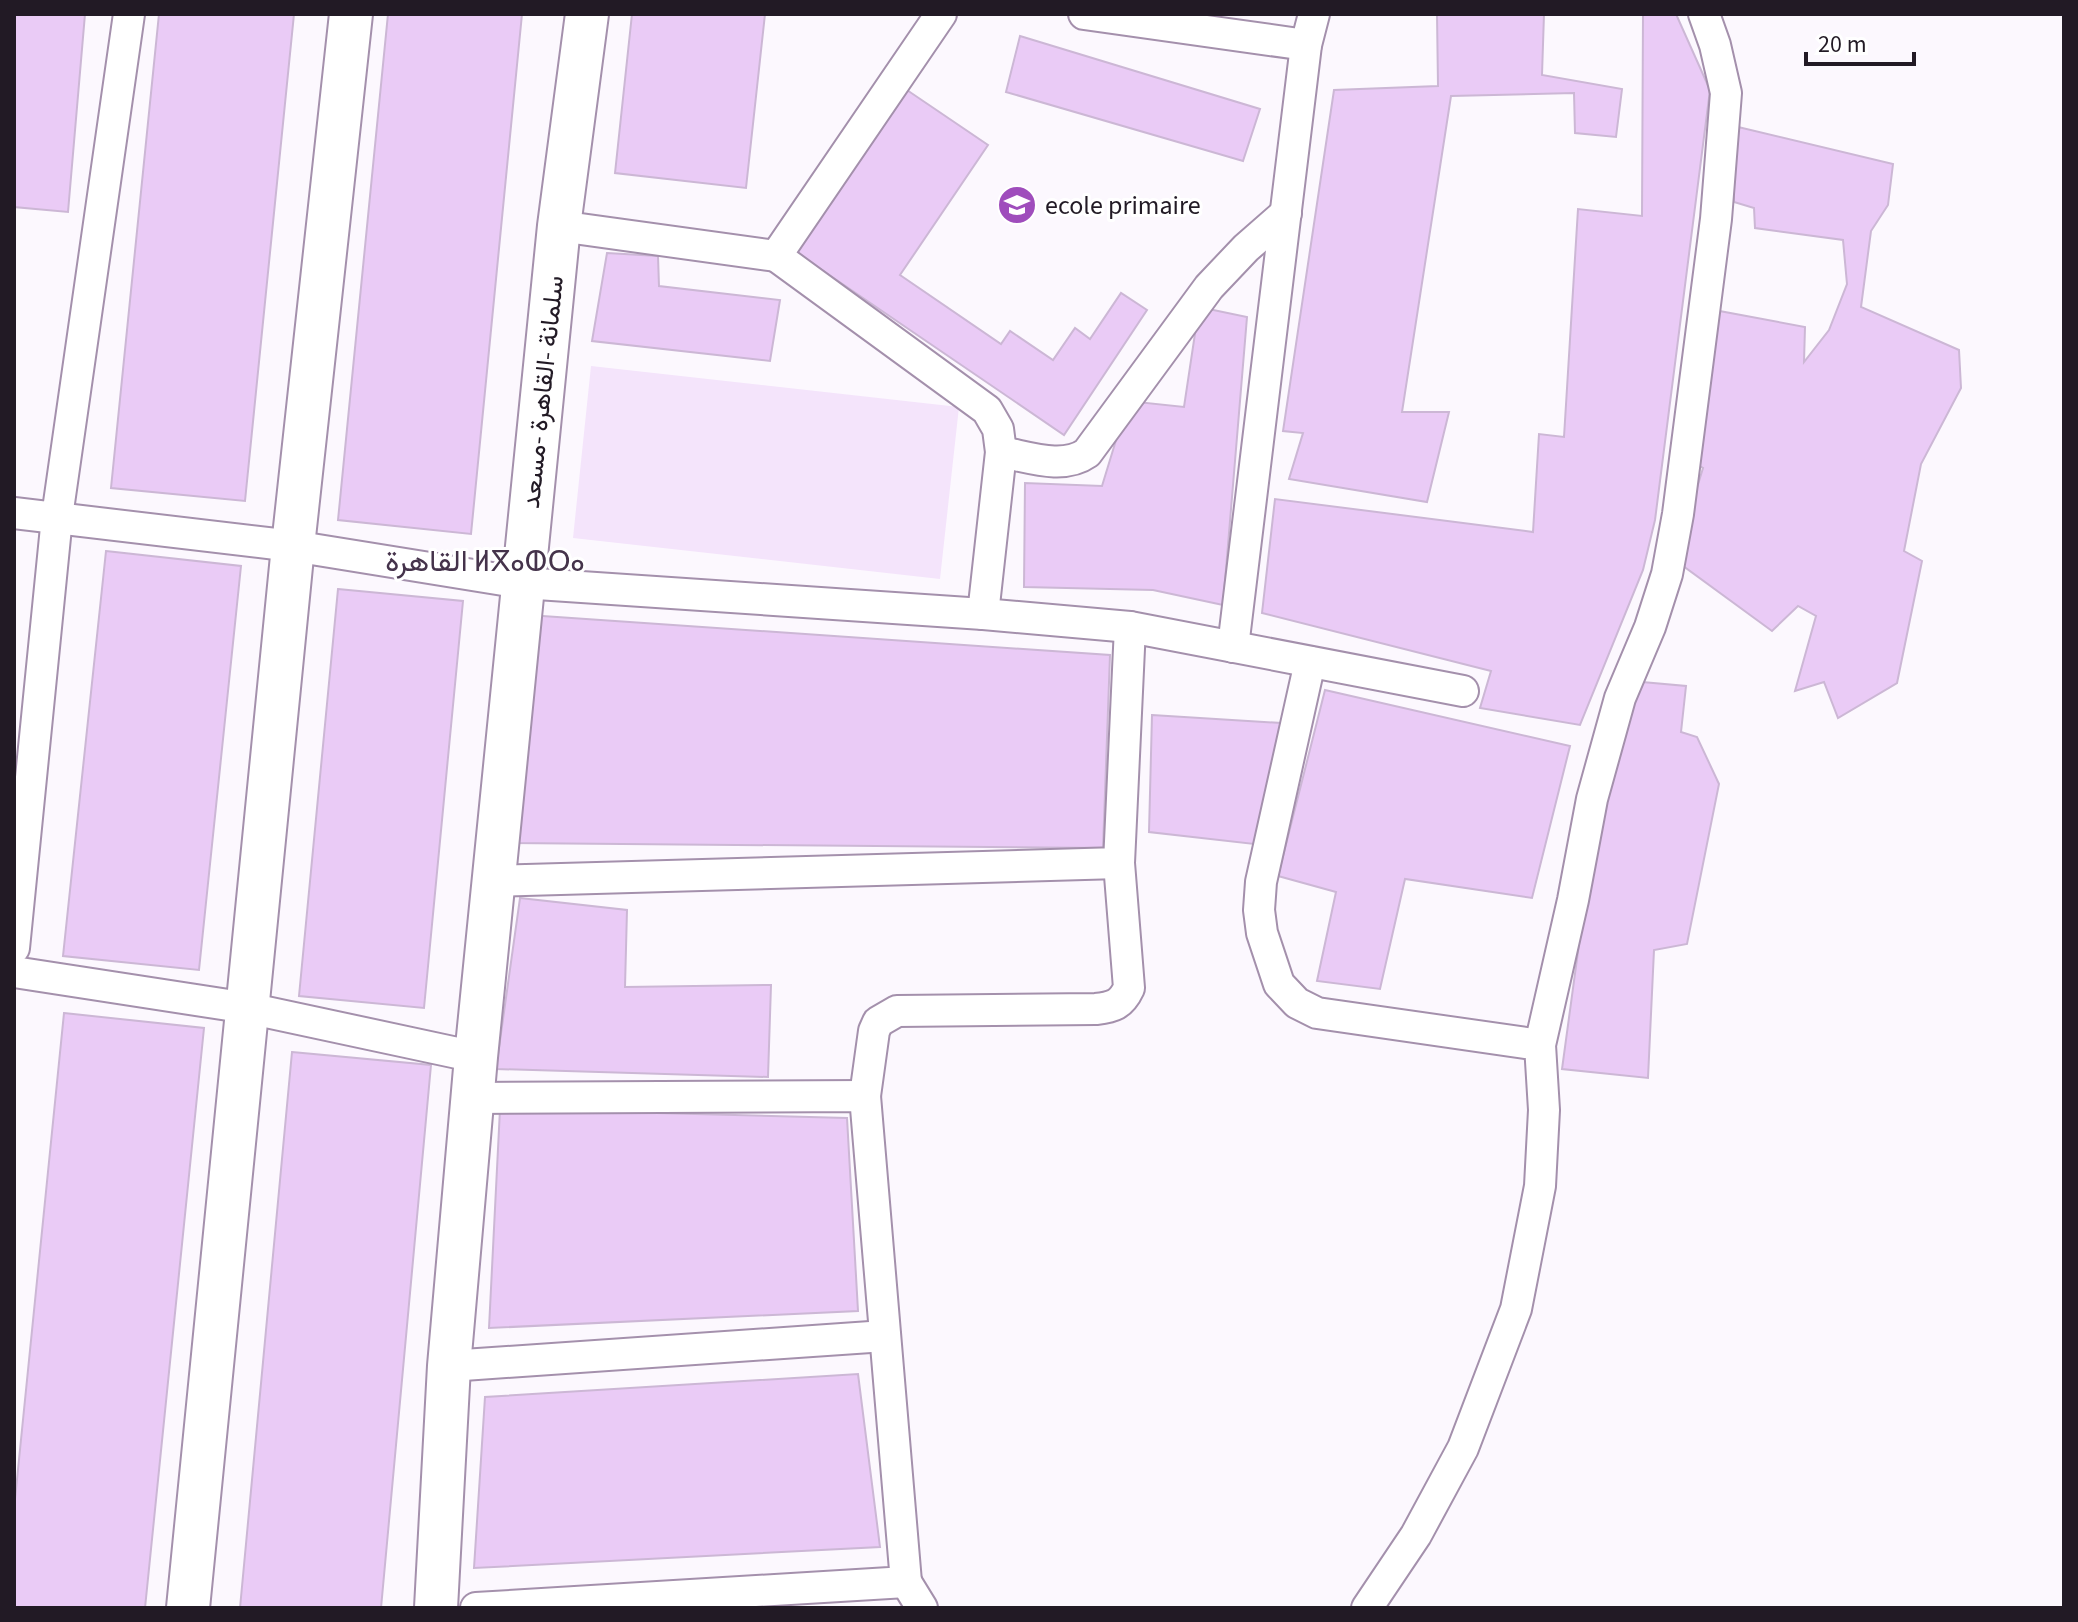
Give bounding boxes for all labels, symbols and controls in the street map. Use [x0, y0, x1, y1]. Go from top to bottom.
scale bar [1806, 16, 1914, 66]
text: 20 m [1818, 27, 1867, 62]
school or university icon: ecole primaire [996, 184, 1038, 226]
place label: ecole primaire [1045, 187, 1201, 224]
street label: سلمانة -القاهرة -مسعد [512, 274, 573, 510]
district label: القاهرة ⵍⴳⴰⵀⵔⴰ [385, 540, 585, 583]

